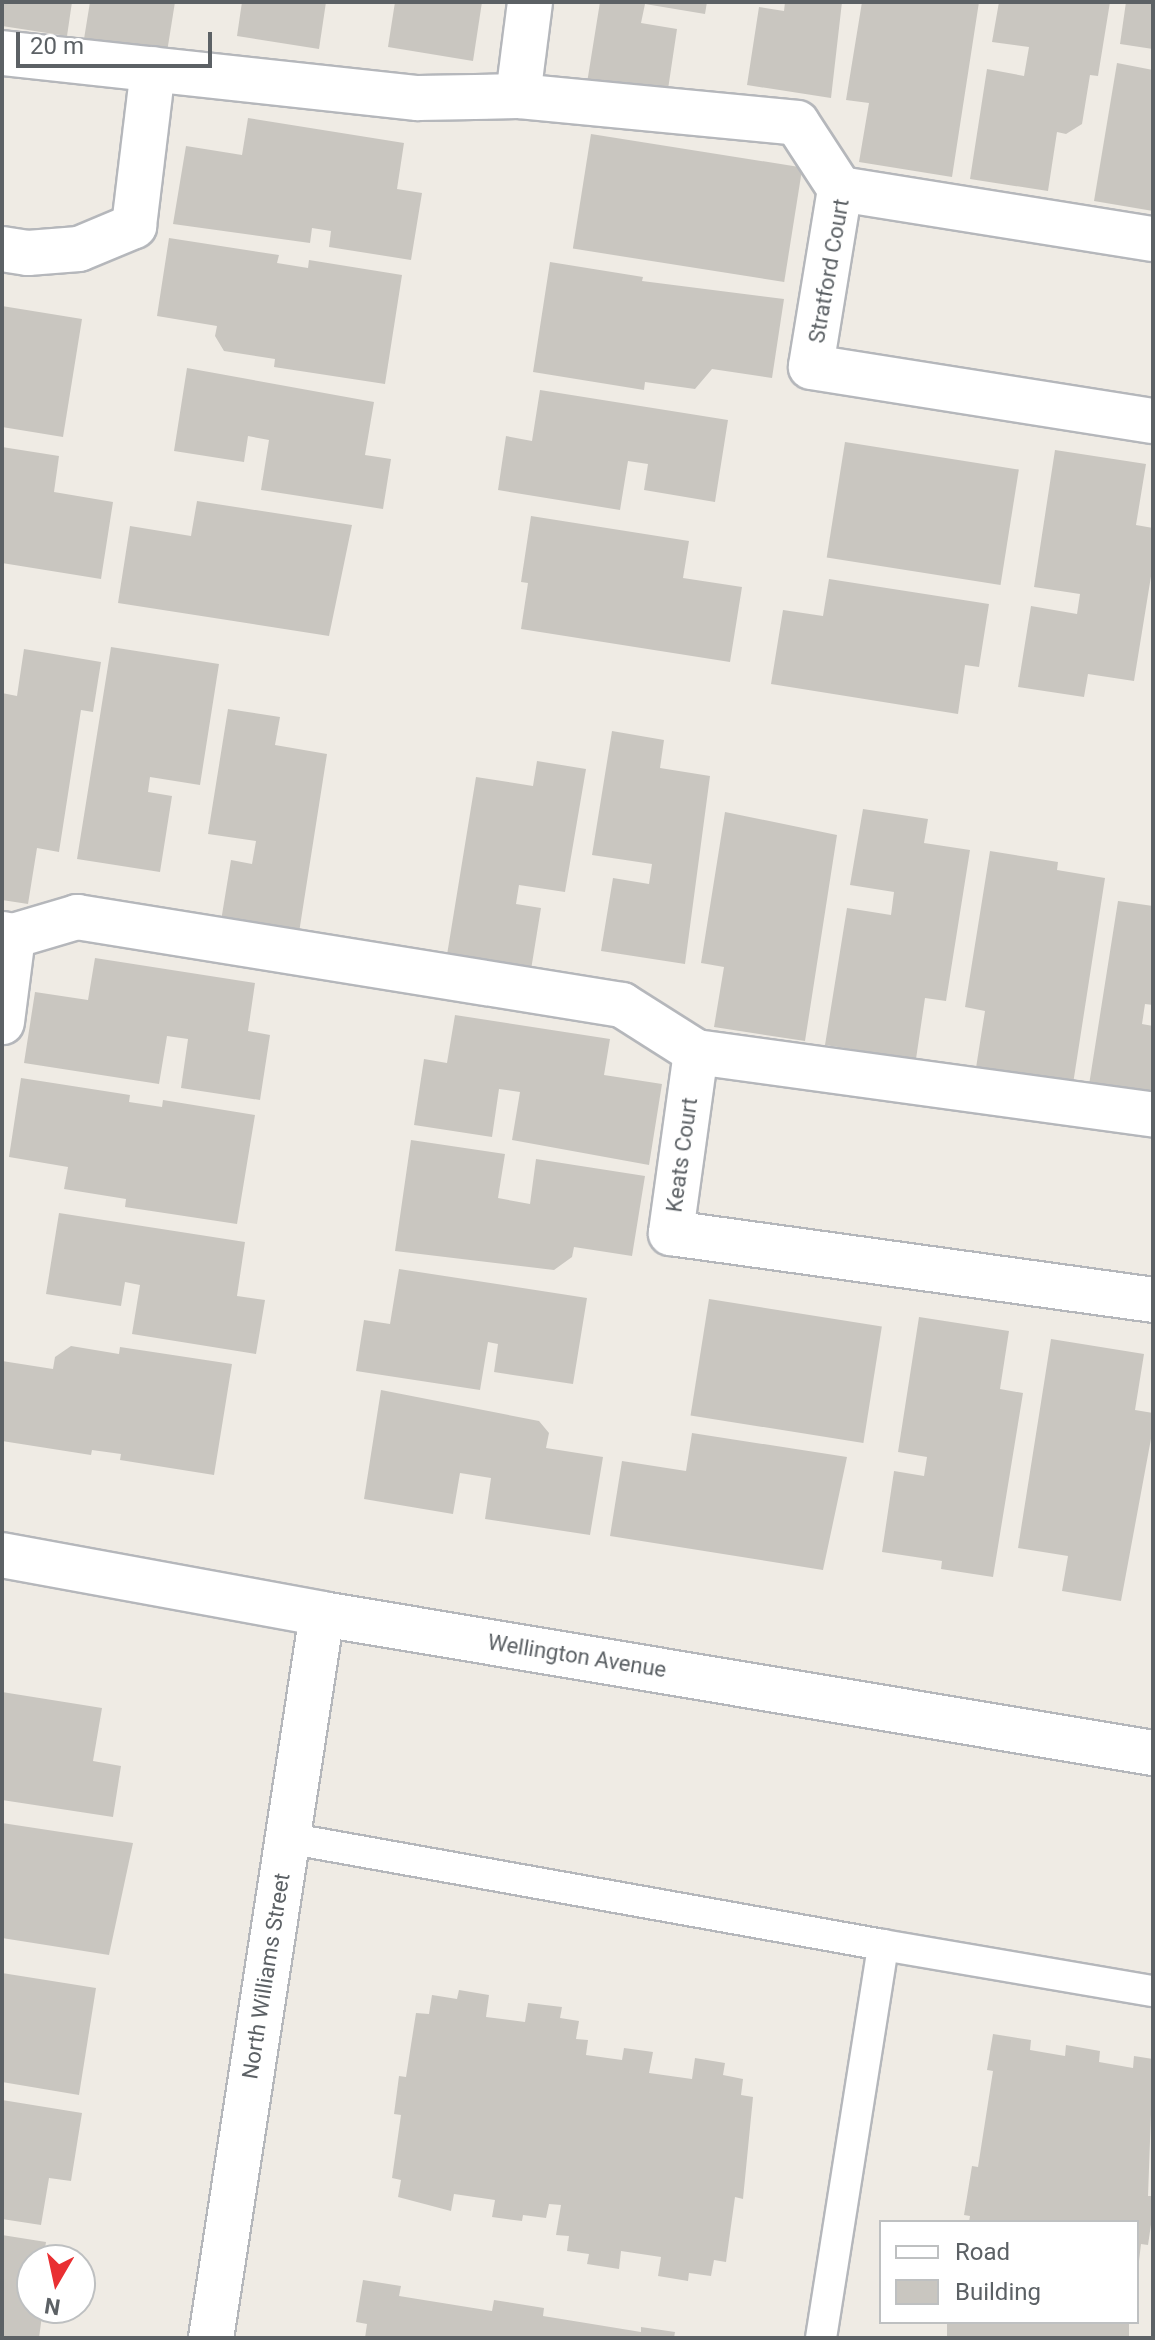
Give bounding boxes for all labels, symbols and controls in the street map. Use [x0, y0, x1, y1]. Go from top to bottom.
scale bar [20, 16, 216, 66]
text: 20 m [30, 32, 84, 60]
street label: Stratford Court [803, 197, 855, 345]
street label: Keats Court [661, 1096, 703, 1214]
street label: Wellington Avenue [486, 1629, 668, 1683]
street label: North Williams Street [237, 1871, 295, 2081]
legend [879, 2220, 1139, 2324]
text: Road [955, 2238, 1010, 2266]
north arrow [16, 2244, 96, 2324]
text: Building [955, 2278, 1041, 2306]
text: N [43, 2293, 62, 2320]

